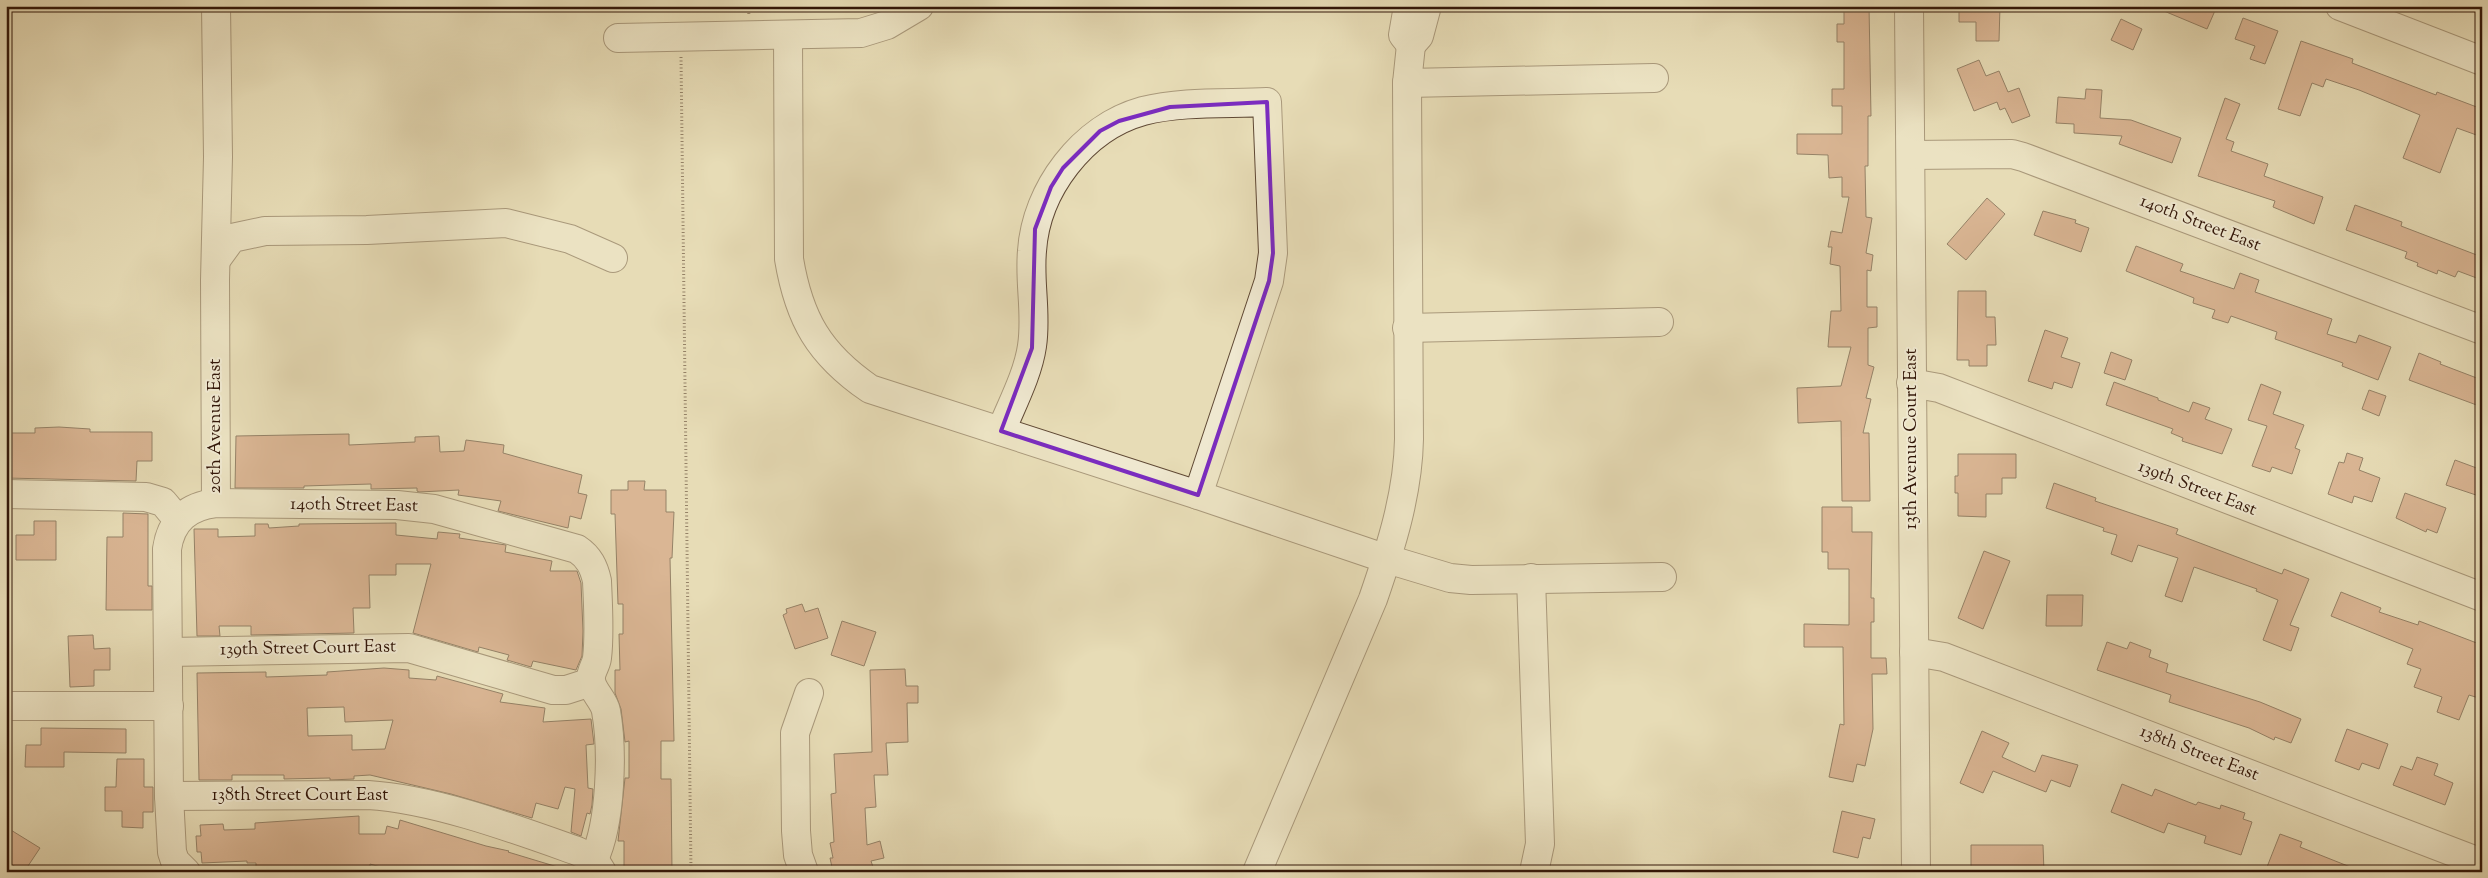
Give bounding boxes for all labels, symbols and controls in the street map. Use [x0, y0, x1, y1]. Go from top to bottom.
street label: 140th Street East [2136, 189, 2264, 259]
street label: 13th Avenue Court East [1899, 348, 1925, 530]
street label: 20th Avenue East [203, 359, 229, 493]
street label: 139th Street East [2134, 454, 2260, 524]
street label: 140th Street East [290, 492, 418, 520]
street label: 139th Street Court East [220, 634, 396, 664]
street label: 138th Street East [2136, 719, 2262, 789]
street label: 138th Street Court East [212, 783, 388, 809]

